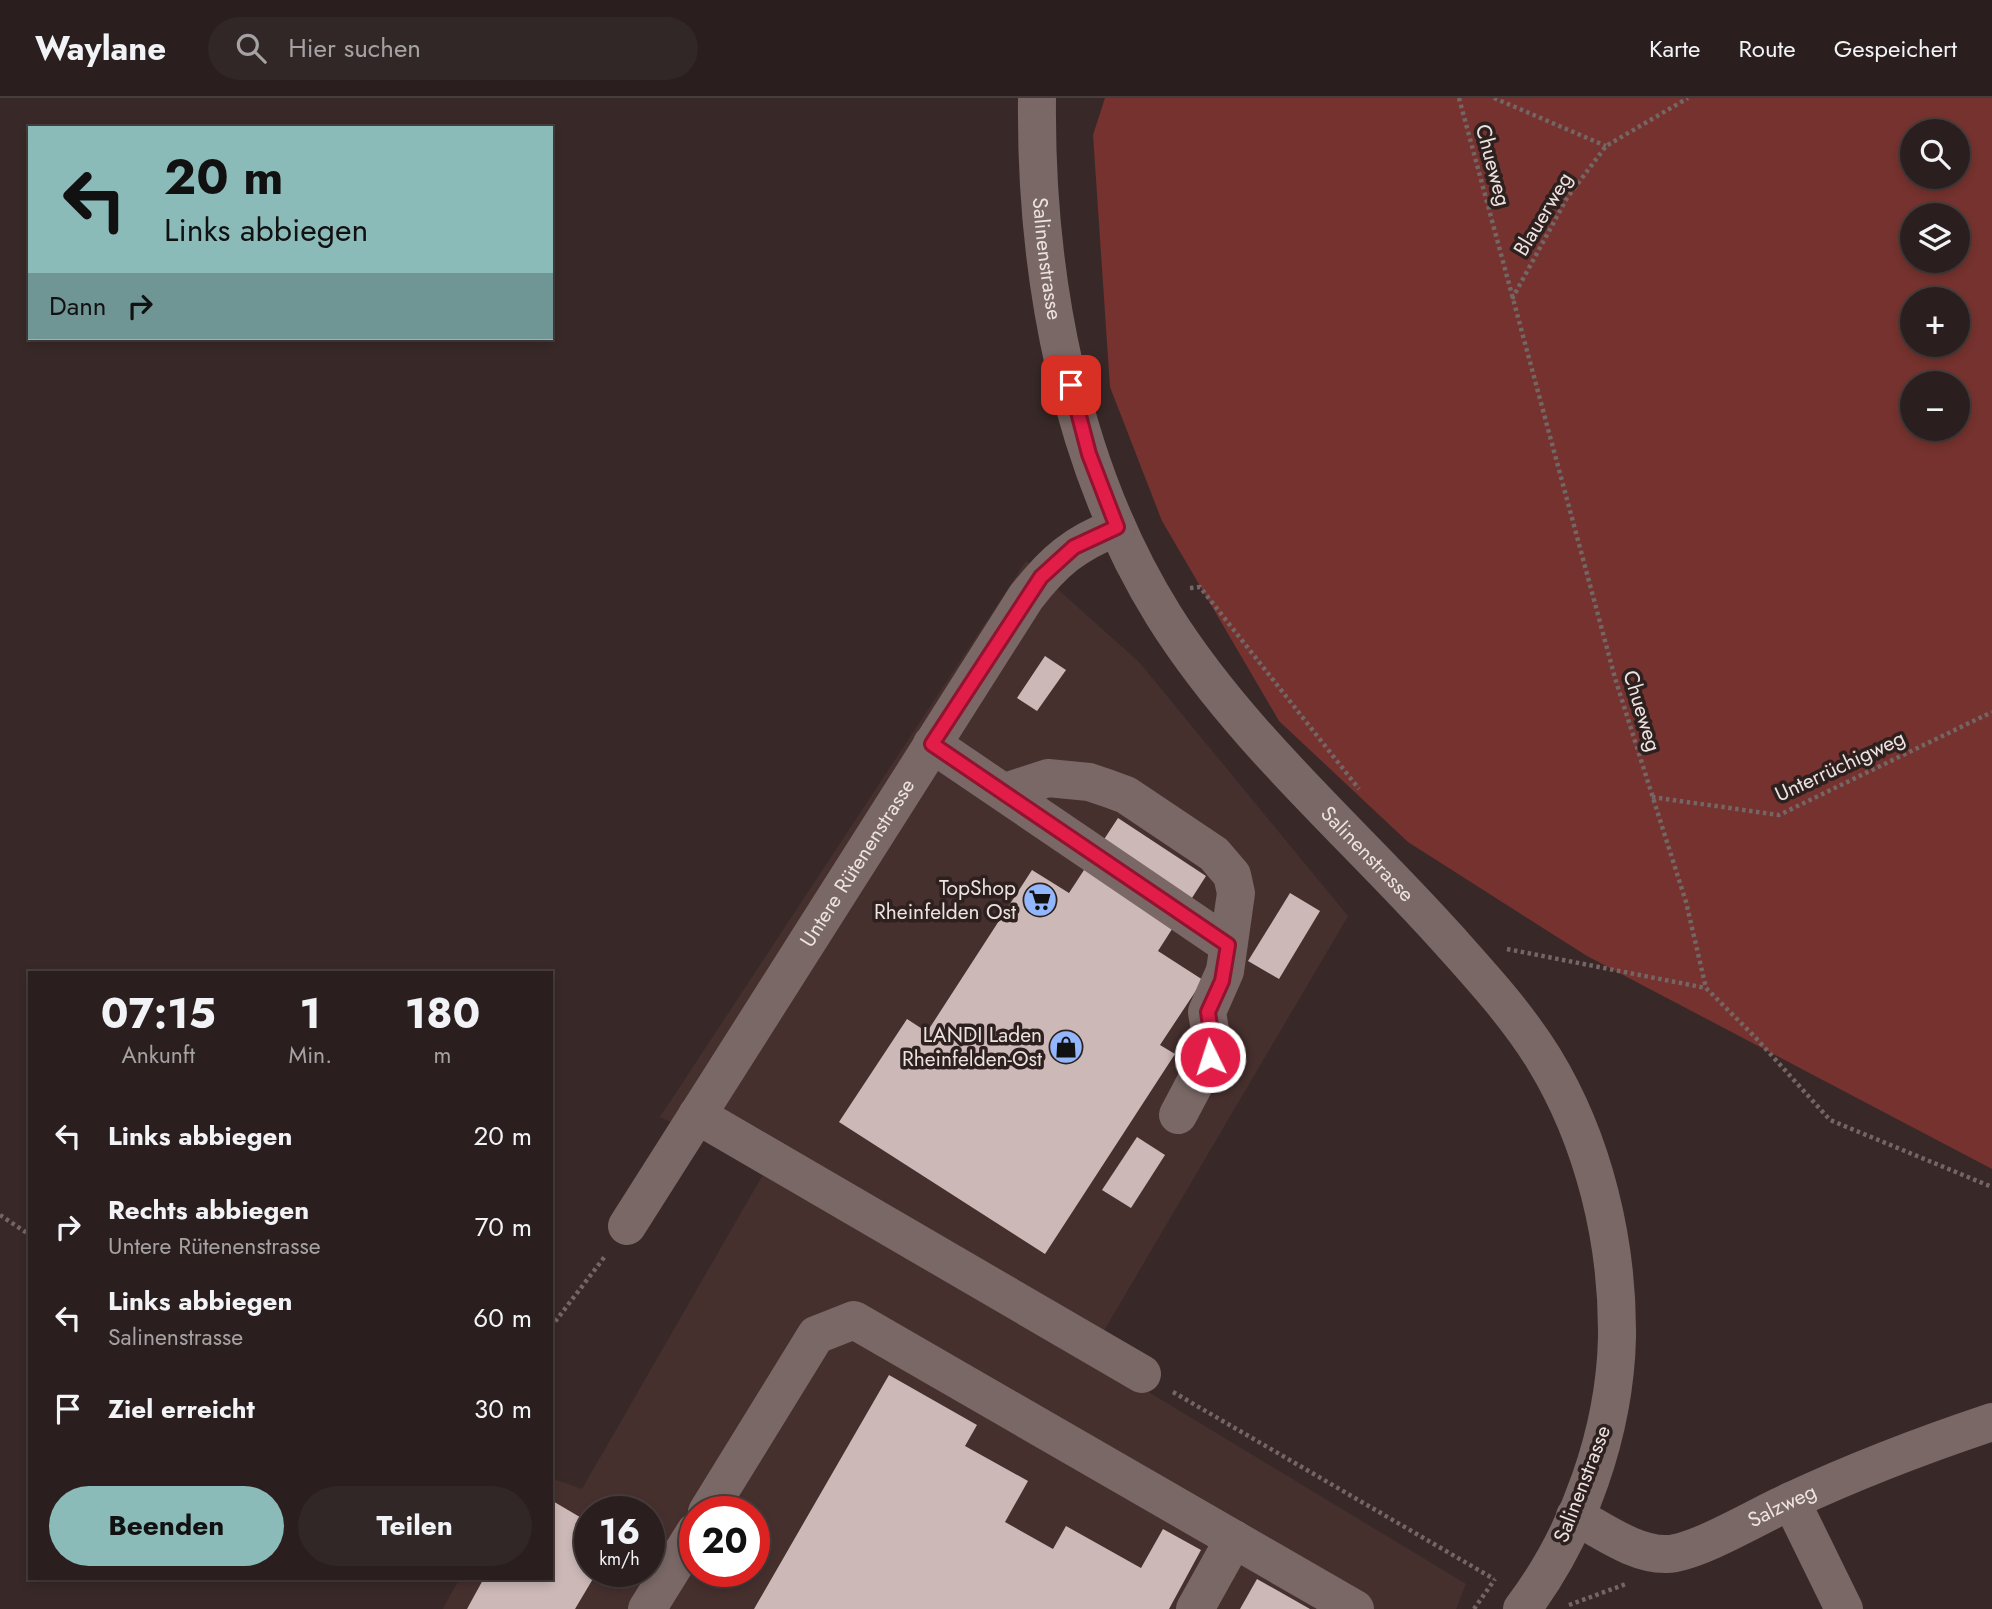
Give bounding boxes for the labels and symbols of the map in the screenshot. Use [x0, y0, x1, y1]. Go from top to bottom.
street label: Chueweg [1468, 121, 1518, 209]
street label: Blauerweg [1506, 166, 1580, 262]
street label: Salinenstrasse [1025, 196, 1070, 322]
pin [1041, 355, 1101, 415]
street label: Chueweg [1615, 667, 1669, 755]
street label: Unterrüchigweg [1770, 723, 1910, 809]
street label: Untere Rütenenstrasse [793, 773, 922, 953]
street label: Salinenstrasse [1314, 799, 1421, 909]
place label: TopShop Rheinfelden Ost [874, 873, 1016, 927]
supermarket icon: TopShop Rheinfelden Ost [1021, 881, 1059, 919]
place label: LANDI Laden Rheinfelden-Ost [902, 1020, 1042, 1074]
position arrow [1173, 1020, 1247, 1094]
shop icon: LANDI Laden Rheinfelden-Ost [1047, 1028, 1085, 1066]
street label: Salinenstrasse [1546, 1421, 1618, 1547]
street label: Salzweg [1742, 1476, 1821, 1535]
speed limit sign: 20 [679, 1496, 770, 1587]

